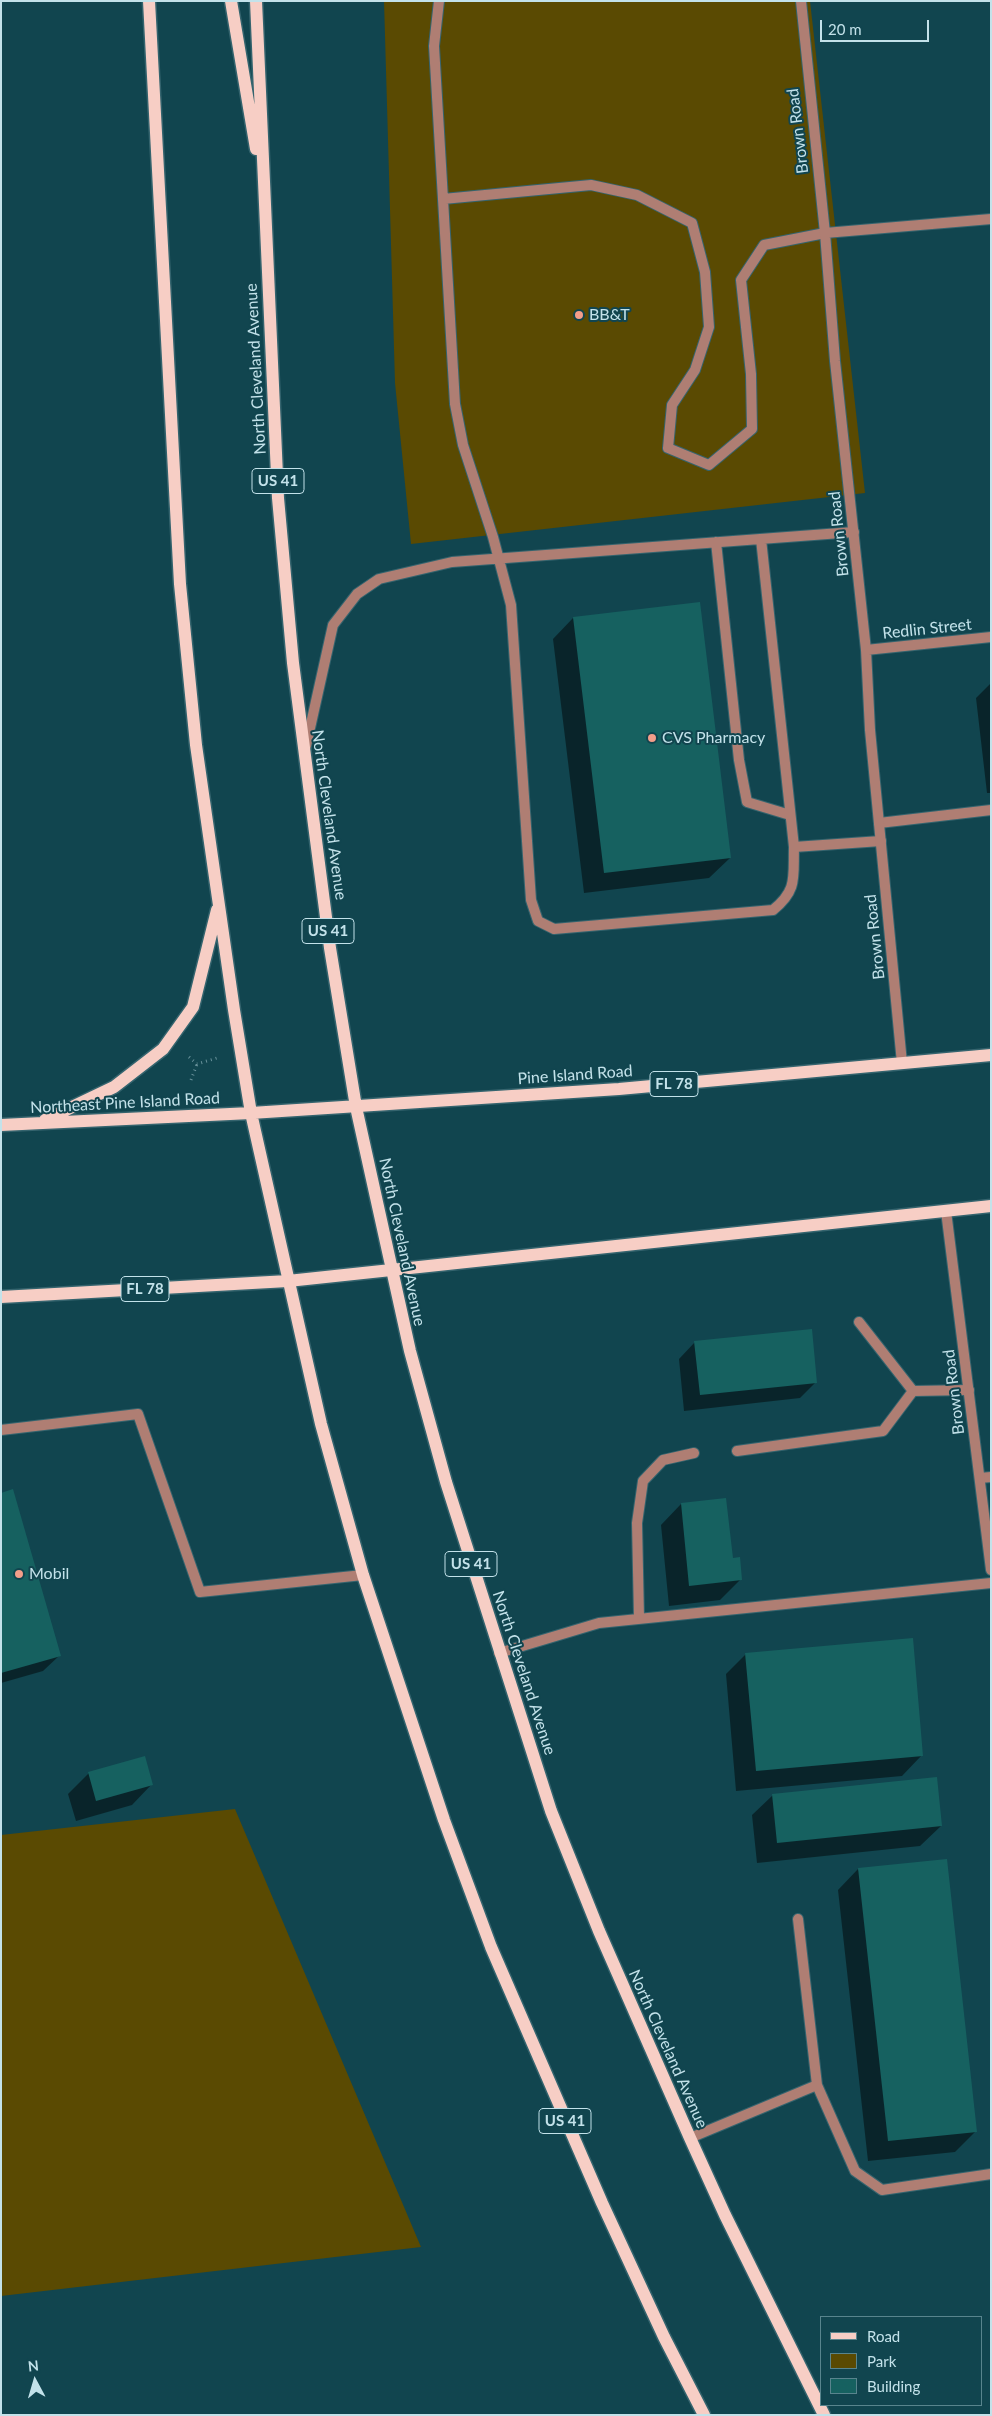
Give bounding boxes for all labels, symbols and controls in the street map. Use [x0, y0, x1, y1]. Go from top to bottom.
scale bar [822, 10, 931, 42]
text: 20 m [828, 20, 862, 38]
street label: Brown Road [783, 87, 813, 175]
street label: North Cleveland Avenue [242, 283, 270, 455]
place label: BB&T [589, 305, 630, 325]
marker: BB&T [573, 309, 585, 321]
road number: US 41 [252, 468, 304, 494]
street label: Brown Road [825, 490, 853, 578]
street label: Redlin Street [881, 615, 973, 643]
place label: CVS Pharmacy [662, 728, 765, 748]
street label: North Cleveland Avenue [308, 729, 350, 901]
marker: CVS Pharmacy [646, 732, 658, 744]
street label: Brown Road [861, 893, 889, 981]
road number: US 41 [302, 918, 354, 944]
street label: Pine Island Road [517, 1061, 633, 1089]
road number: FL 78 [650, 1072, 698, 1096]
street label: Northeast Pine Island Road [30, 1088, 220, 1118]
street label: North Cleveland Avenue [375, 1156, 429, 1328]
road number: FL 78 [121, 1276, 169, 1302]
street label: Brown Road [939, 1348, 969, 1436]
road number: US 41 [445, 1552, 497, 1576]
place label: Mobil [29, 1564, 69, 1584]
marker: Mobil [13, 1568, 25, 1580]
street label: North Cleveland Avenue [488, 1588, 560, 1758]
street label: North Cleveland Avenue [624, 1967, 712, 2131]
road number: US 41 [539, 2108, 591, 2134]
legend [820, 2316, 982, 2406]
text: Road [867, 2327, 900, 2345]
text: Park [867, 2352, 896, 2370]
north arrow [10, 2356, 60, 2406]
text: N [27, 2357, 40, 2375]
text: Building [867, 2377, 920, 2395]

